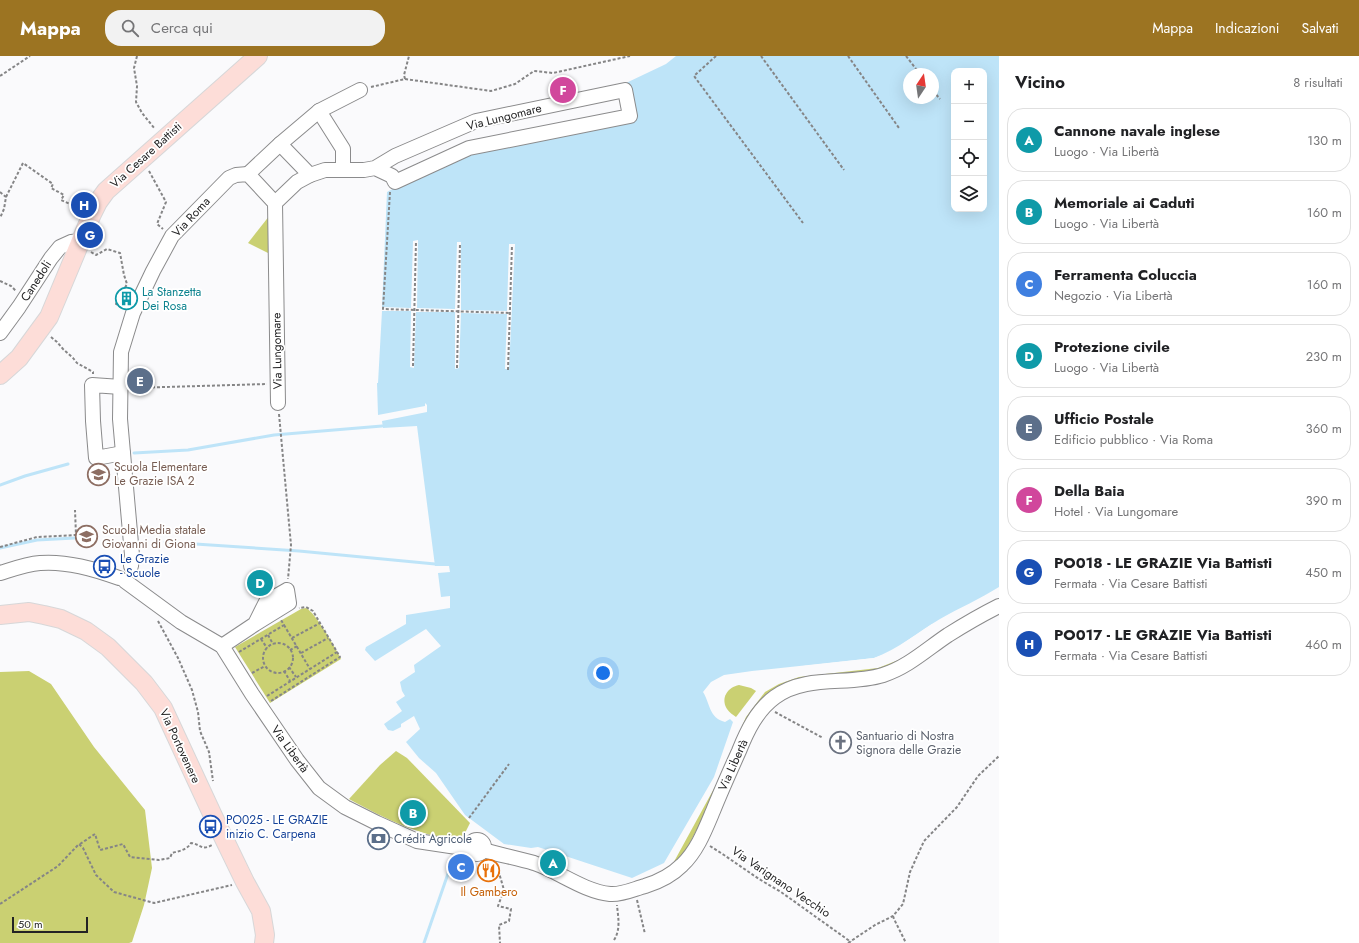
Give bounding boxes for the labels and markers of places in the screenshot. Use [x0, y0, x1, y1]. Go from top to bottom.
pin: F [550, 75, 576, 105]
pin: H [71, 190, 97, 220]
pin: G [77, 220, 103, 250]
place label: La Stanzetta Dei Rosa [142, 283, 202, 315]
building icon: La Stanzetta Dei Rosa [113, 286, 139, 312]
pin: E [127, 366, 153, 396]
place label: Scuola Elementare Le Grazie ISA 2 [114, 458, 207, 490]
school or university icon: Scuola Elementare Le Grazie ISA 2 [85, 461, 111, 487]
place label: Scuola Media statale Giovanni di Giona [102, 521, 206, 553]
school or university icon: Scuola Media statale Giovanni di Giona [74, 524, 100, 550]
place label: Le Grazie - Scuole [120, 550, 169, 582]
bus stop icon: Le Grazie - Scuole [92, 553, 118, 579]
pin: D [247, 568, 273, 598]
place label: Santuario di Nostra Signora delle Grazie [856, 727, 961, 759]
church icon: Santuario di Nostra Signora delle Grazie [828, 730, 854, 756]
pin: B [400, 798, 426, 828]
place label: PO025 - LE GRAZIE inizio C. Carpena [226, 811, 328, 843]
bus stop icon: PO025 - LE GRAZIE inizio C. Carpena [198, 814, 224, 840]
bank icon: Crédit Agricole [365, 826, 391, 852]
place label: Crédit Agricole [394, 830, 472, 848]
pin: A [540, 848, 566, 878]
pin: C [448, 852, 474, 882]
restaurant icon: Il Gambero [476, 858, 502, 884]
place label: Il Gambero [460, 883, 518, 901]

